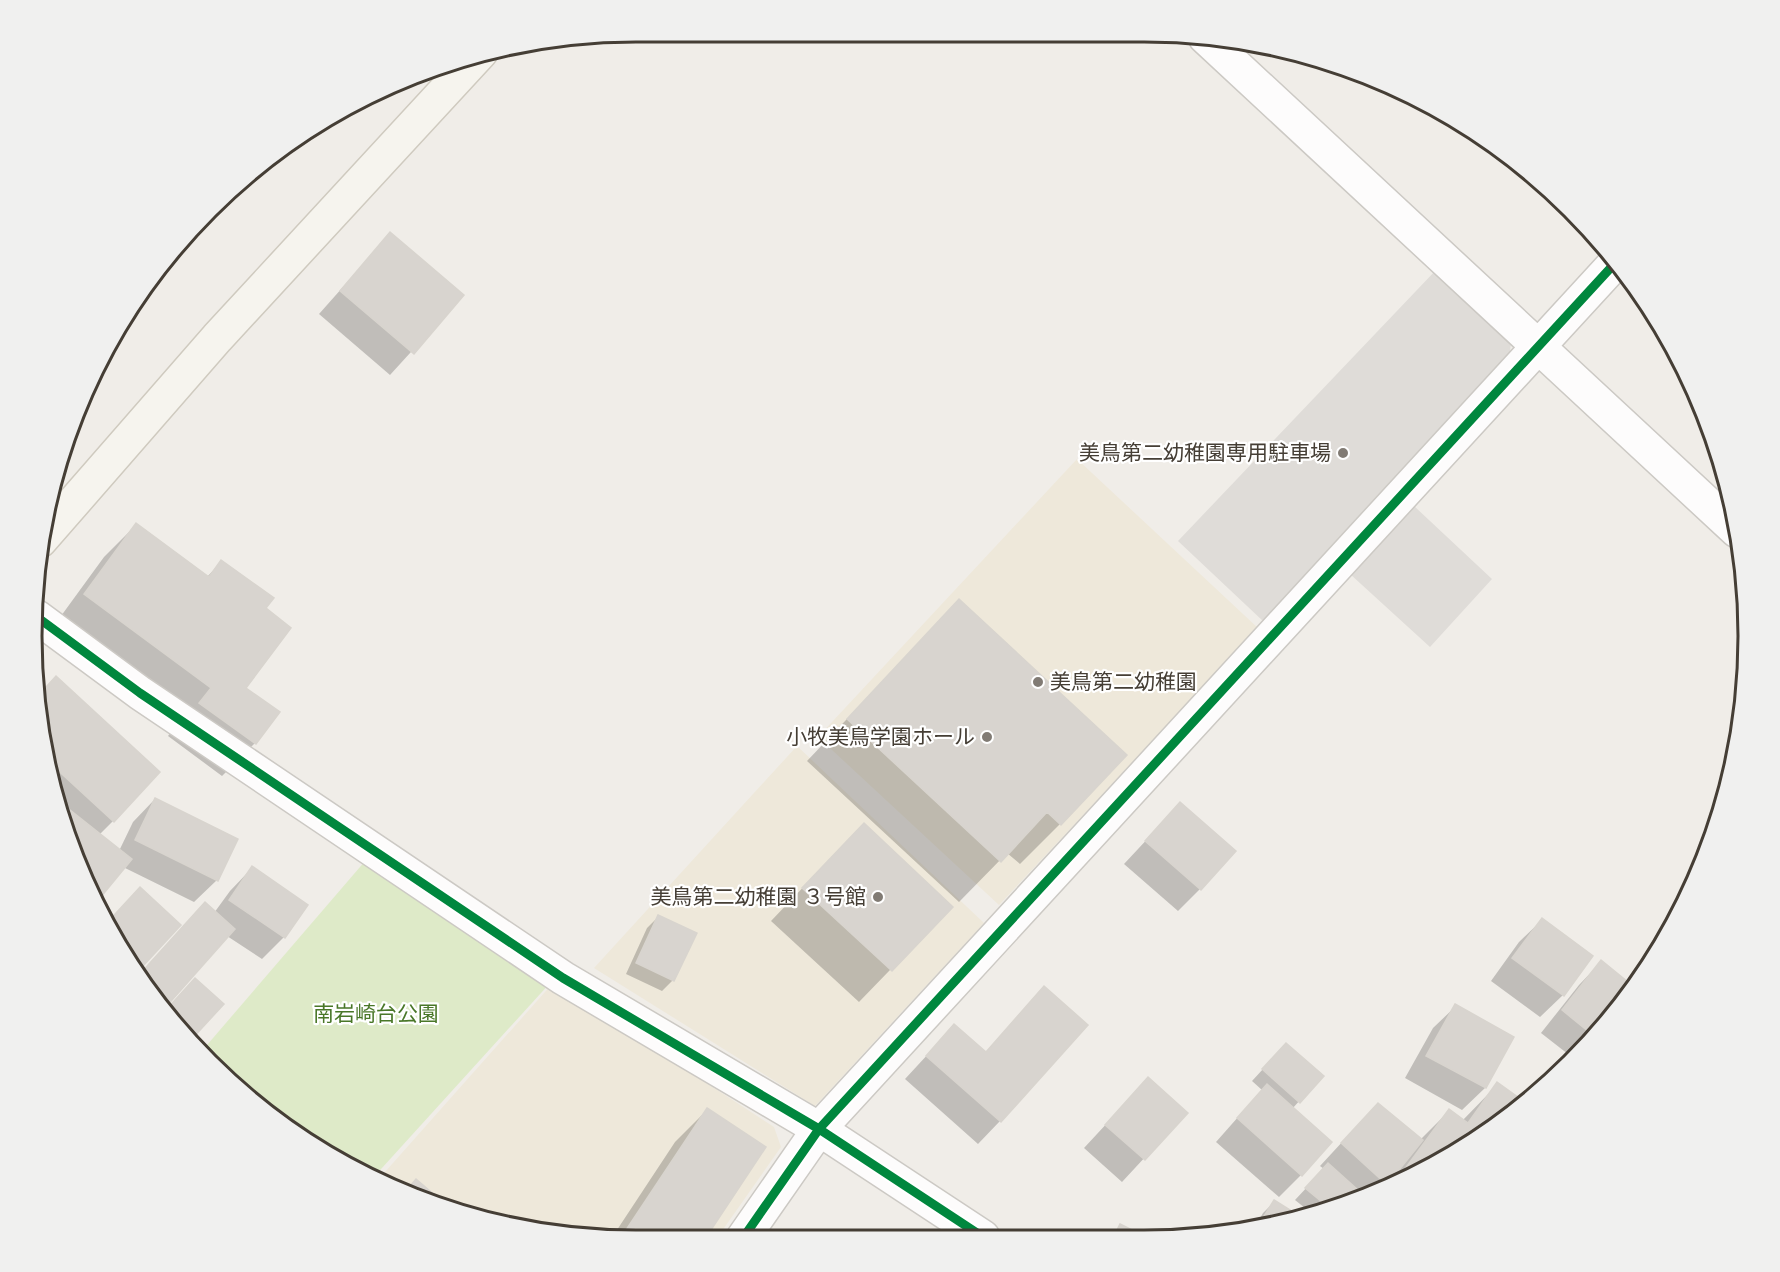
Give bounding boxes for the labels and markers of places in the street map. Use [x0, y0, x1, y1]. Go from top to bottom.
place label: 美鳥第二幼稚園専用駐車場 [1079, 440, 1331, 466]
marker: 美鳥第二幼稚園専用駐車場 [1336, 446, 1350, 460]
place label: 美鳥第二幼稚園 [1050, 669, 1197, 695]
marker: 美鳥第二幼稚園 [1031, 675, 1045, 689]
place label: 小牧美鳥学園ホール [786, 724, 975, 750]
marker: 小牧美鳥学園ホール [980, 730, 994, 744]
place label: 美鳥第二幼稚園 ３号館 [650, 884, 866, 910]
marker: 美鳥第二幼稚園 ３号館 [871, 890, 885, 904]

